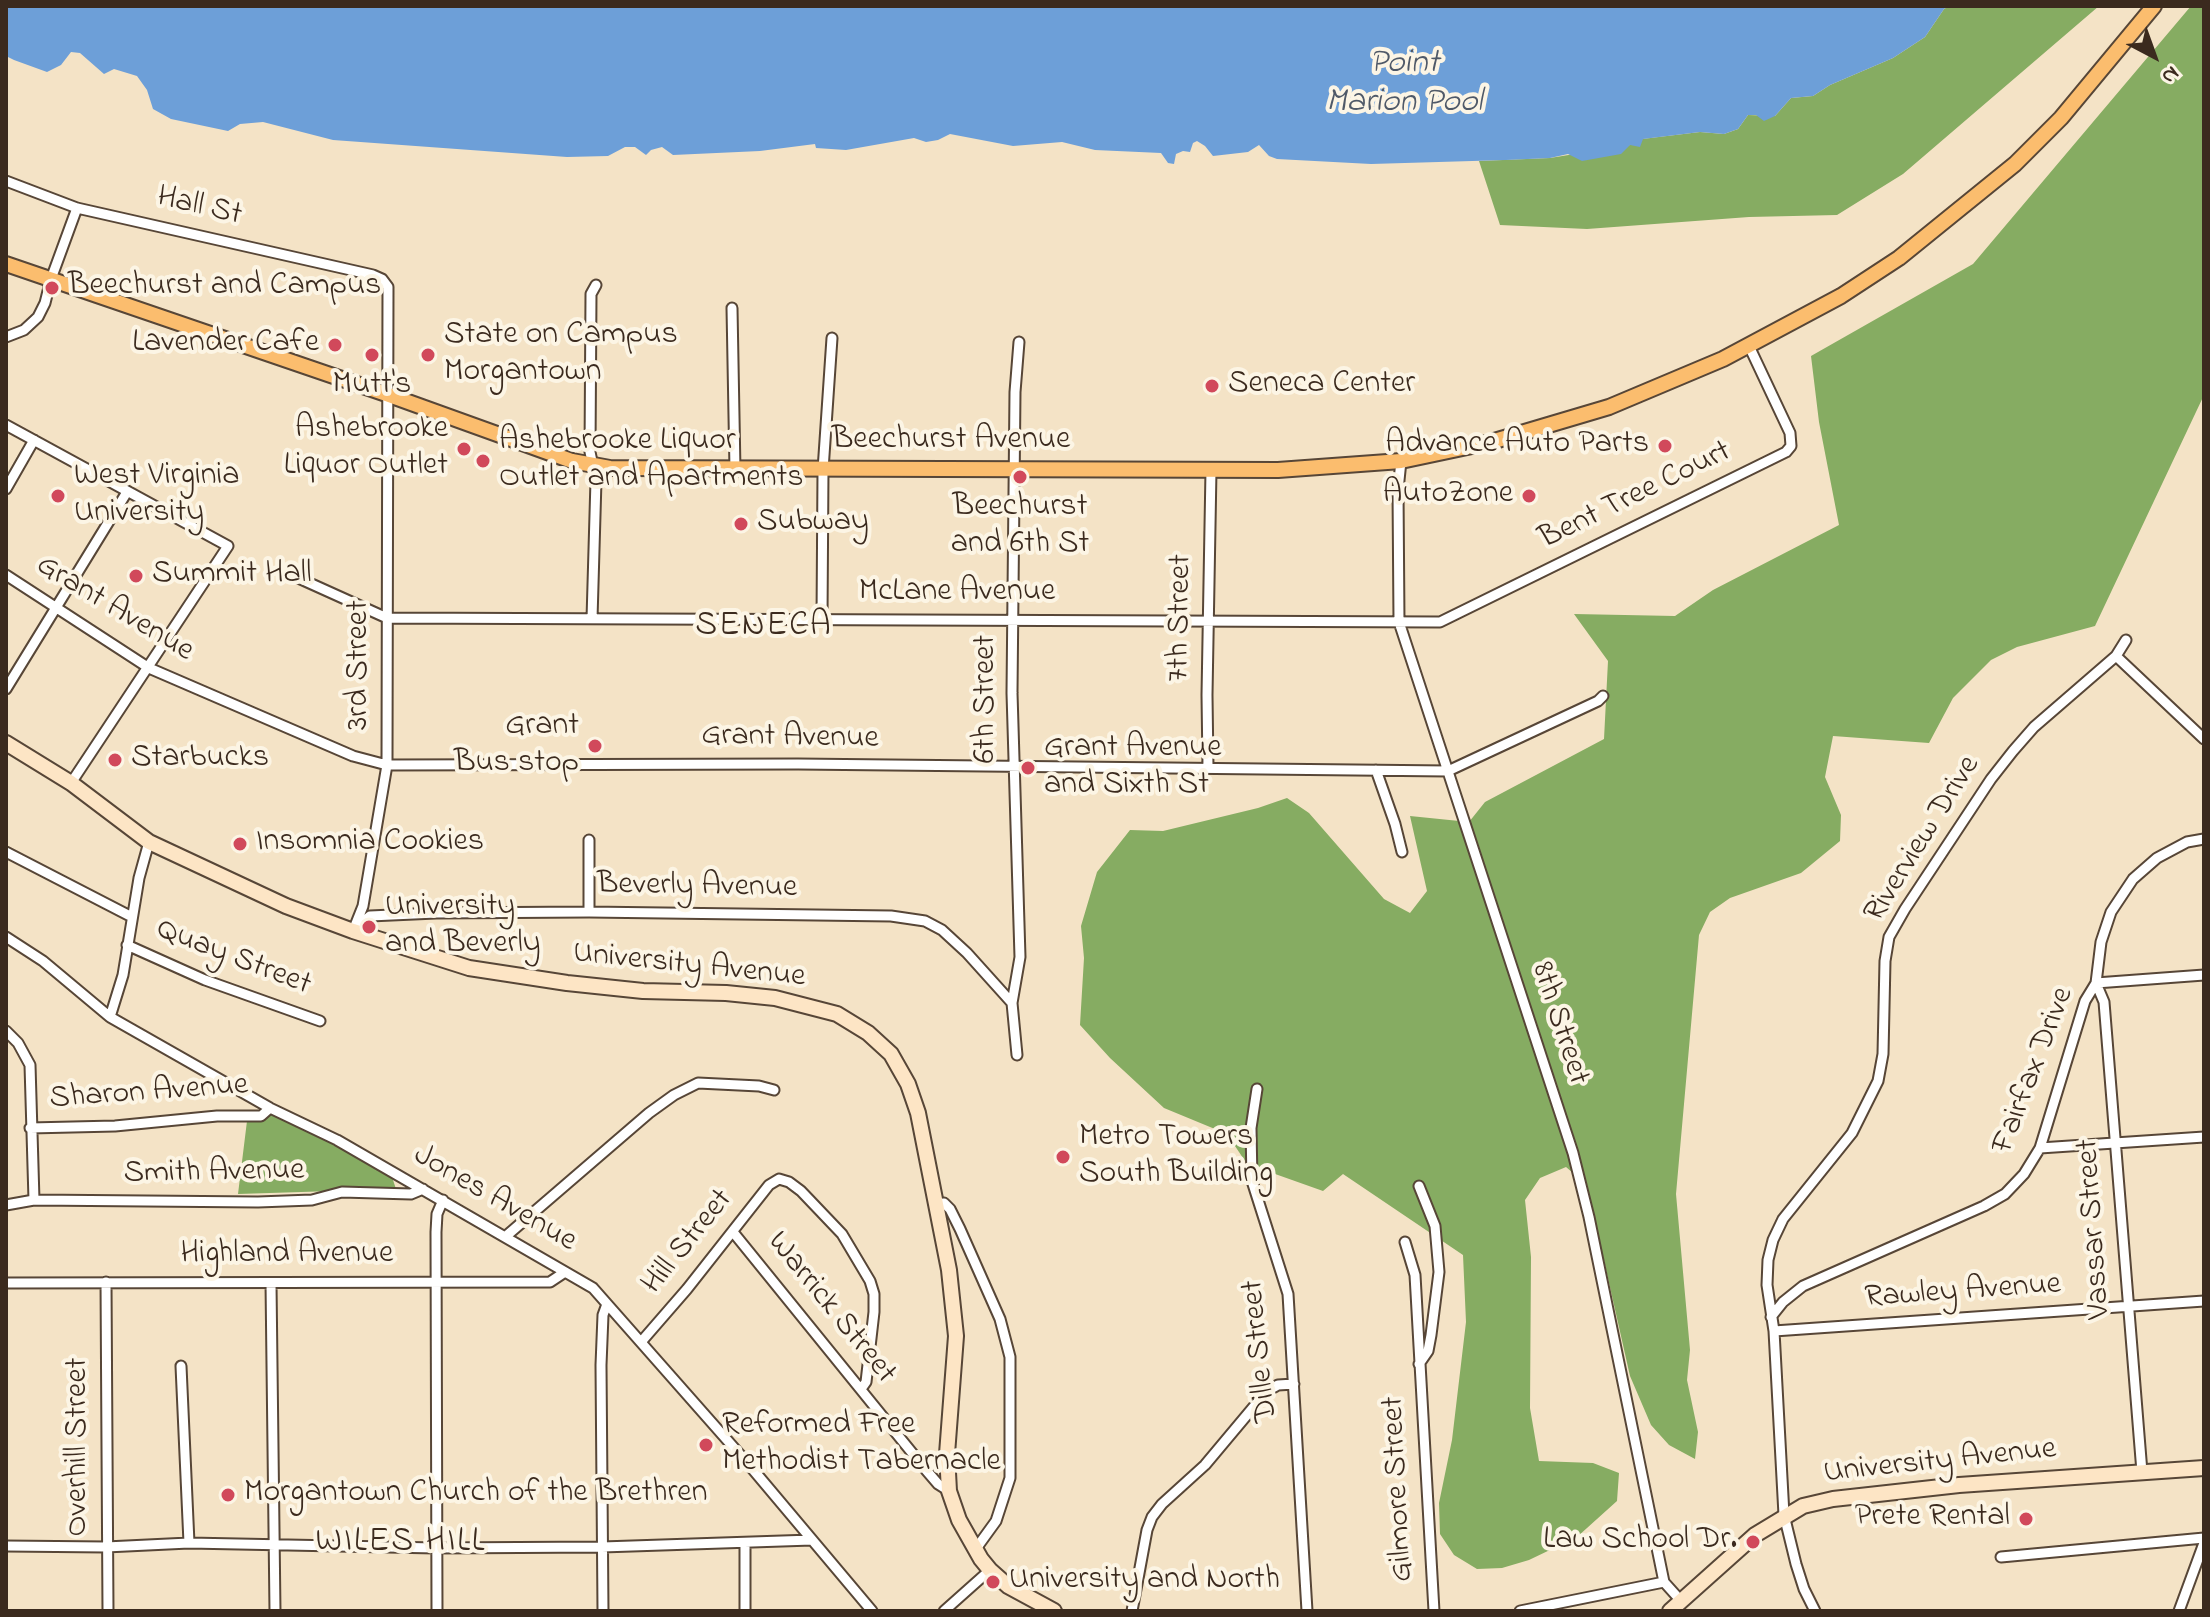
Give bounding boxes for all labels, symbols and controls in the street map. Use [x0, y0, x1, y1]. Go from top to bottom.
north arrow [2114, 16, 2194, 96]
water label: Point Marion Pool [1326, 45, 1482, 124]
text: N [2154, 57, 2186, 91]
street label: Hall St [153, 180, 245, 236]
place label: Beechurst and Campus [68, 269, 381, 307]
marker: Beechurst and Campus [43, 279, 61, 297]
place label: State on Campus Morgantown [444, 318, 678, 393]
place label: Lavender Cafe [132, 326, 319, 364]
marker: Lavender Cafe [326, 336, 344, 354]
marker: Mutt's [363, 346, 381, 364]
marker: State on Campus Morgantown [419, 346, 437, 364]
place label: Seneca Center [1228, 367, 1415, 405]
place label: Mutt's [333, 368, 411, 406]
marker: Seneca Center [1203, 377, 1221, 395]
place label: Ashebrooke Liquor Outlet [284, 412, 448, 487]
street label: Beechurst Avenue [832, 423, 1070, 461]
place label: Ashebrooke Liquor Outlet and Apartments [499, 424, 804, 499]
place label: Advance Auto Parts [1385, 427, 1649, 465]
street label: Bent Tree Court [1534, 434, 1738, 560]
marker: Advance Auto Parts [1656, 437, 1674, 455]
marker: Ashebrooke Liquor Outlet [455, 440, 473, 458]
marker: Ashebrooke Liquor Outlet and Apartments [474, 452, 492, 470]
place label: West Virginia University [74, 459, 239, 534]
marker: Beechurst and 6th St [1011, 468, 1029, 486]
place label: AutoZone [1383, 477, 1513, 515]
marker: West Virginia University [49, 487, 67, 505]
marker: AutoZone [1520, 487, 1538, 505]
place label: Beechurst and 6th St [951, 490, 1089, 565]
place label: Subway [757, 505, 869, 543]
marker: Subway [732, 515, 750, 533]
street label: Grant Avenue [28, 548, 200, 672]
street label: 7th Street [1162, 554, 1202, 682]
place label: Summit Hall [152, 557, 312, 595]
marker: Summit Hall [127, 567, 145, 585]
street label: McLane Avenue [859, 575, 1055, 613]
street label: 3rd Street [342, 600, 380, 730]
district label: SENECA [695, 608, 833, 648]
street label: 6th Street [969, 635, 1007, 763]
place label: Grant Bus stop [454, 709, 579, 784]
street label: Grant Avenue [701, 718, 879, 760]
place label: Grant Avenue and Sixth St [1044, 731, 1221, 806]
marker: Grant Bus stop [586, 737, 604, 755]
place label: Starbucks [131, 741, 269, 779]
street label: Riverview Drive [1858, 750, 1990, 930]
marker: Starbucks [106, 751, 124, 769]
marker: Grant Avenue and Sixth St [1019, 759, 1037, 777]
place label: Insomnia Cookies [256, 825, 484, 863]
marker: Insomnia Cookies [231, 835, 249, 853]
street label: Beverly Avenue [597, 867, 797, 909]
place label: University and Beverly [385, 890, 541, 965]
street label: Quay Street [150, 912, 316, 1006]
marker: University and Beverly [360, 918, 378, 936]
street label: University Avenue [571, 936, 807, 998]
street label: 8th Street [1520, 958, 1596, 1090]
street label: Fairfax Drive [1986, 982, 2084, 1160]
street label: Sharon Avenue [48, 1068, 250, 1120]
place label: Metro Towers South Building [1079, 1120, 1273, 1195]
street label: Jones Avenue [405, 1138, 583, 1262]
street label: Vassar Street [2071, 1138, 2121, 1320]
marker: Metro Towers South Building [1054, 1148, 1072, 1166]
street label: Smith Avenue [123, 1153, 305, 1195]
street label: Hill Street [635, 1183, 743, 1303]
street label: Warrick Street [757, 1225, 903, 1393]
street label: Highland Avenue [181, 1237, 393, 1275]
street label: Rawley Avenue [1864, 1267, 2062, 1319]
street label: Dille Street [1235, 1278, 1289, 1424]
street label: Overhill Street [61, 1358, 99, 1536]
street label: Gilmore Street [1376, 1395, 1424, 1583]
place label: Reformed Free Methodist Tabernacle [722, 1408, 1001, 1483]
street label: University Avenue [1822, 1432, 2058, 1494]
marker: Reformed Free Methodist Tabernacle [697, 1436, 715, 1454]
place label: Morgantown Church of the Brethren [244, 1476, 707, 1514]
marker: Morgantown Church of the Brethren [219, 1486, 237, 1504]
place label: Prete Rental [1855, 1500, 2010, 1538]
marker: Prete Rental [2017, 1510, 2035, 1528]
place label: Law School Dr. [1543, 1523, 1737, 1561]
district label: WILES HILL [316, 1524, 486, 1564]
marker: Law School Dr. [1744, 1533, 1762, 1551]
place label: University and North [1009, 1563, 1280, 1601]
marker: University and North [984, 1573, 1002, 1591]

